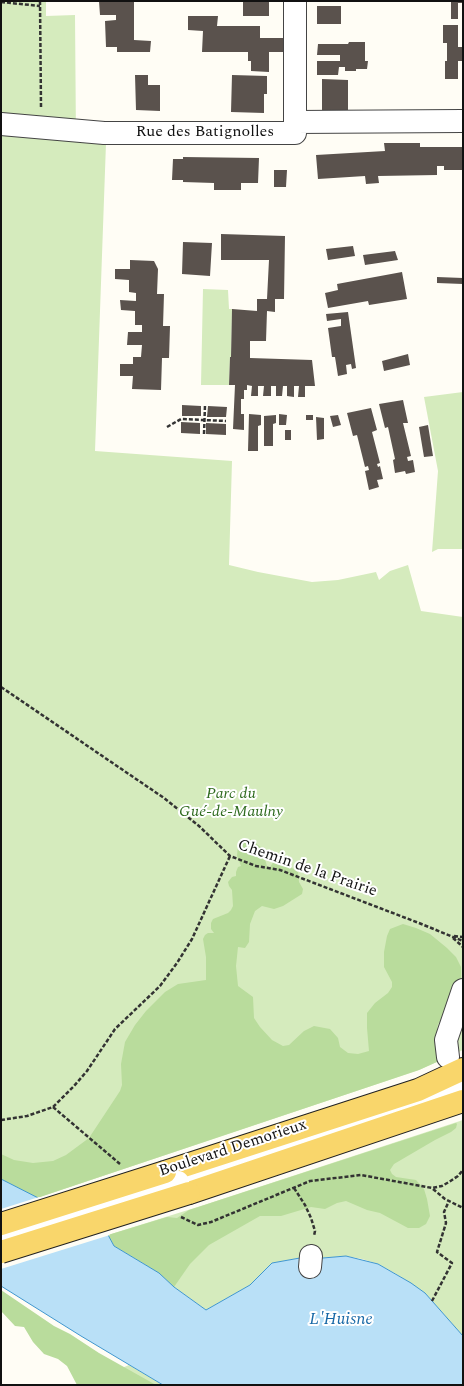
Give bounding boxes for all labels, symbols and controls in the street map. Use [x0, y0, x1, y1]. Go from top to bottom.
street label: Rue des Batignolles [136, 123, 274, 143]
park label: Parc du Gué-de-Maulny [179, 785, 283, 823]
street label: Chemin de la Prairie [235, 836, 379, 902]
street label: Boulevard Demorieux [157, 1116, 309, 1182]
water label: L'Huisne [309, 1311, 373, 1331]

